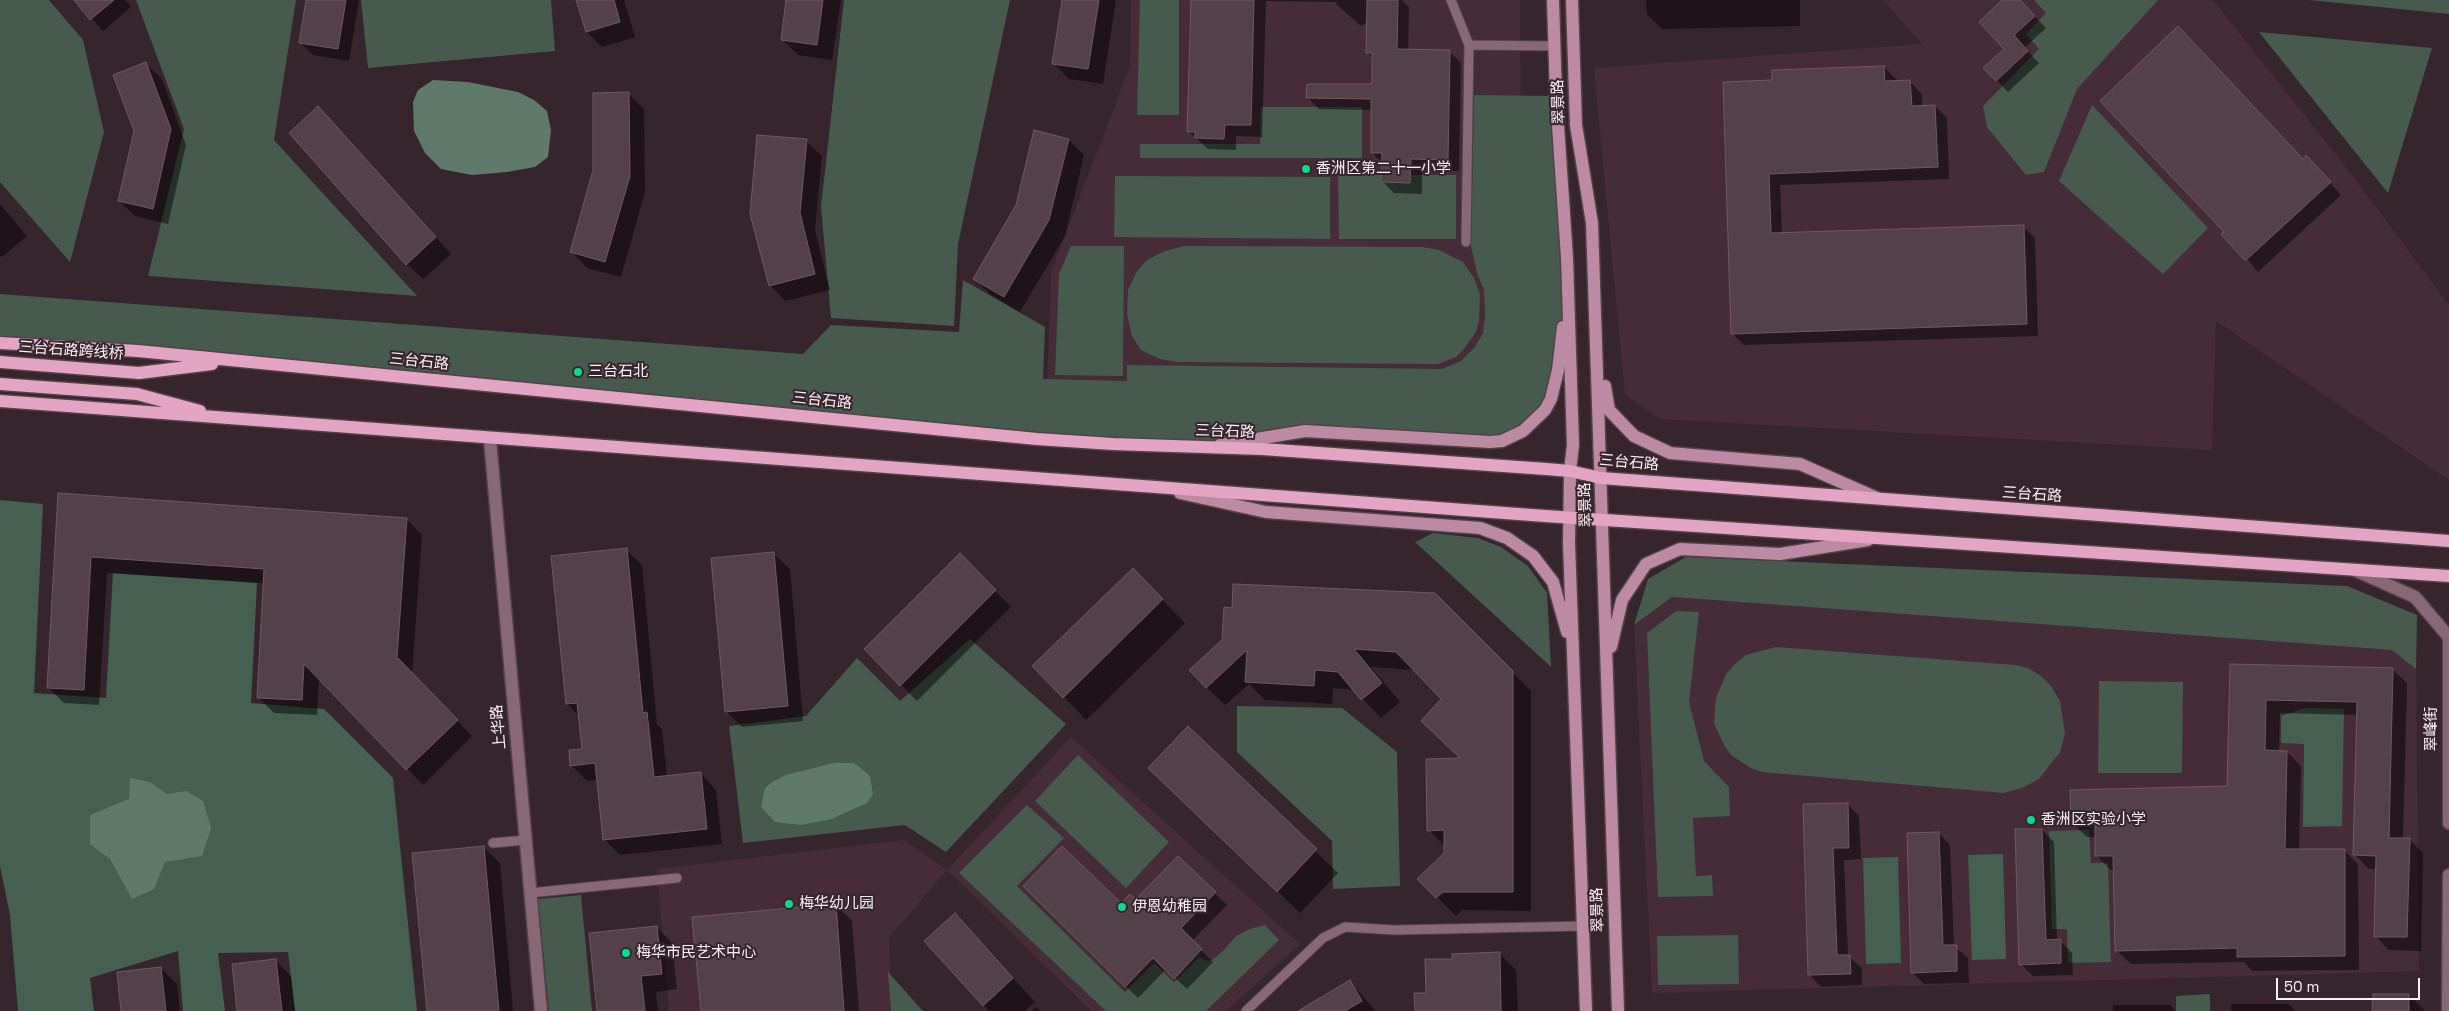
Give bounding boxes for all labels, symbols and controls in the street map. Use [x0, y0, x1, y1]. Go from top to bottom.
street label: 翠景路 [1549, 79, 1569, 125]
place label: 香洲区第二十一小学 [1316, 160, 1451, 178]
marker: 香洲区第二十一小学 [1300, 163, 1312, 175]
street label: 三台石路跨线桥 [18, 338, 124, 364]
street label: 三台石路 [388, 350, 450, 374]
place label: 三台石北 [588, 363, 648, 381]
marker: 三台石北 [572, 366, 584, 378]
street label: 三台石路 [791, 389, 853, 413]
street label: 三台石路 [1195, 422, 1255, 442]
street label: 三台石路 [1598, 451, 1660, 475]
street label: 翠景路 [1576, 482, 1596, 528]
street label: 三台石路 [2001, 484, 2063, 506]
street label: 上华路 [488, 704, 510, 750]
street label: 翠峰街 [2423, 707, 2441, 751]
place label: 香洲区实验小学 [2041, 811, 2146, 829]
marker: 香洲区实验小学 [2025, 814, 2037, 826]
street label: 翠景路 [1588, 887, 1608, 933]
place label: 梅华幼儿园 [799, 895, 874, 913]
marker: 梅华幼儿园 [783, 898, 795, 910]
place label: 伊恩幼稚园 [1132, 898, 1207, 916]
marker: 伊恩幼稚园 [1116, 901, 1128, 913]
place label: 梅华市民艺术中心 [636, 944, 756, 962]
marker: 梅华市民艺术中心 [620, 947, 632, 959]
scale bar [2279, 968, 2423, 1000]
text: 50 m [2284, 977, 2319, 996]

